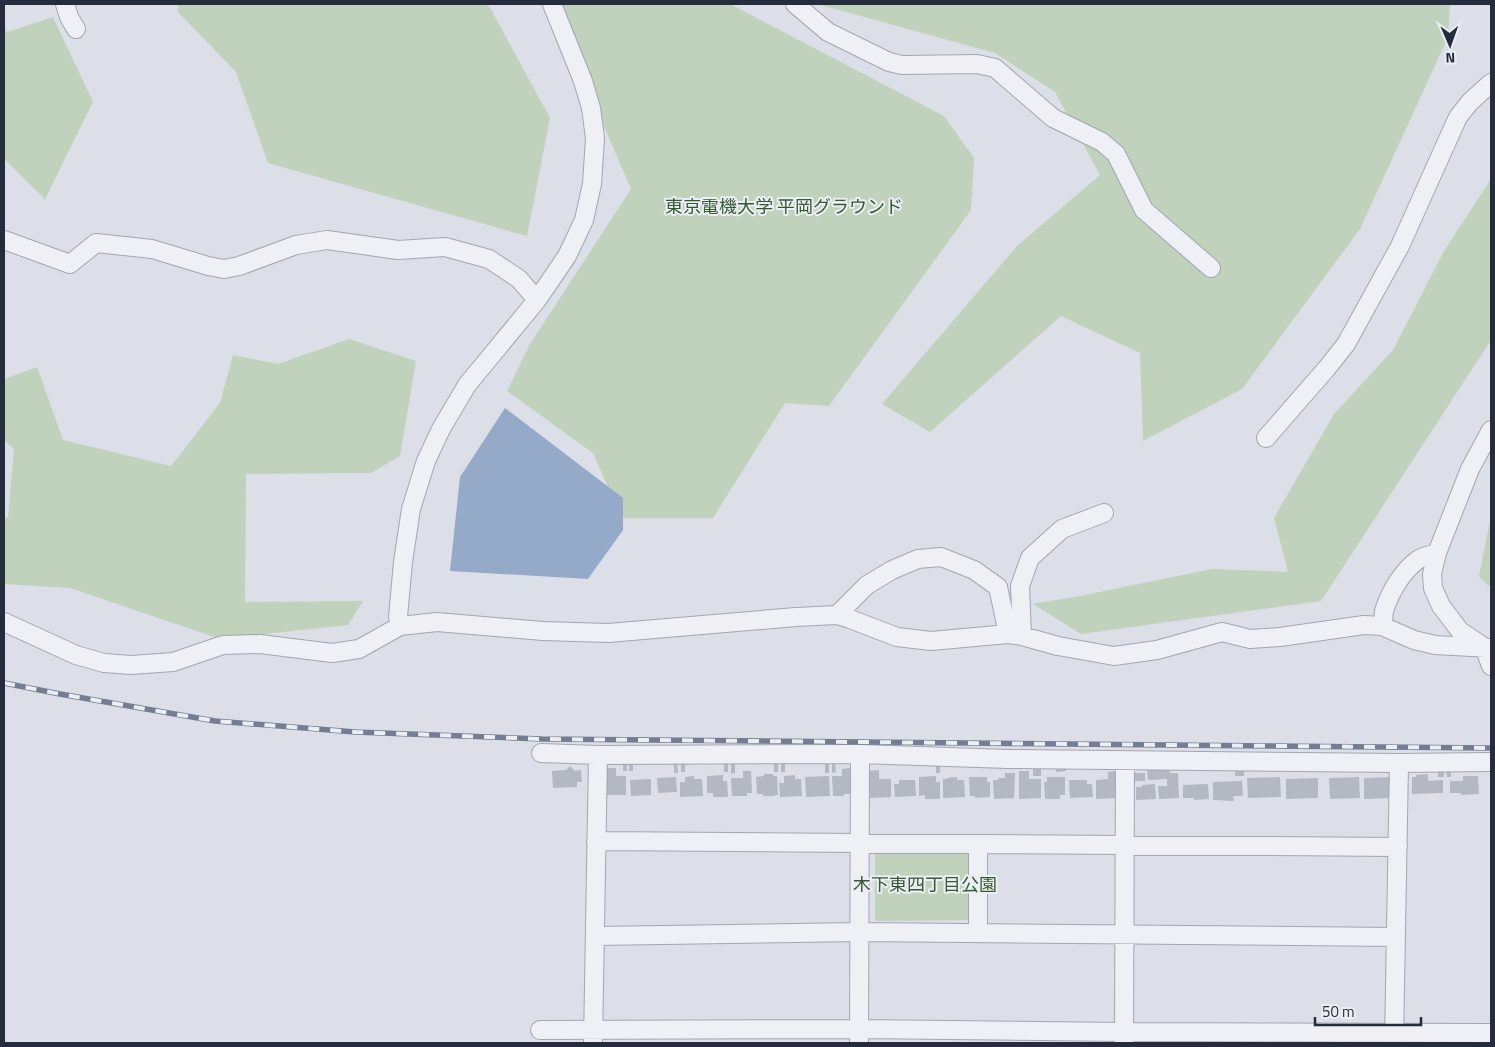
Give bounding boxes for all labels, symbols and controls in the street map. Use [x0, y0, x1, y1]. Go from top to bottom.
north arrow [1425, 20, 1475, 70]
text: N [1445, 48, 1456, 69]
park label: 東京電機大学 平岡グラウンド [665, 193, 903, 220]
park label: 木下東四丁目公園 [853, 871, 997, 898]
scale bar [1315, 994, 1421, 1026]
text: 50 m [1322, 1000, 1355, 1023]

